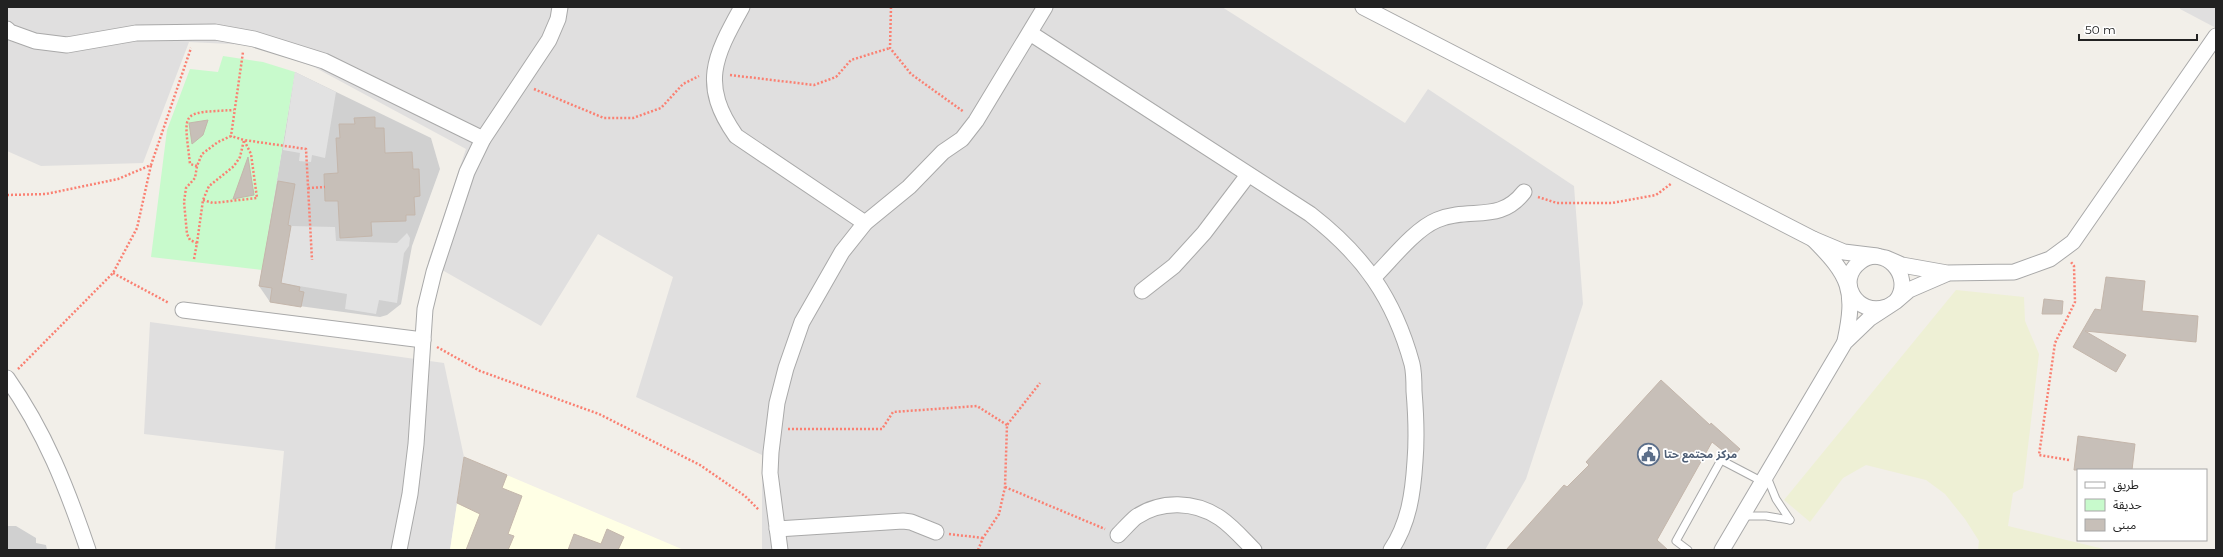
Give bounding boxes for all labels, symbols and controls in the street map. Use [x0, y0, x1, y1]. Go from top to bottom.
scale bar [2079, 16, 2197, 42]
text: 50 m [2085, 22, 2116, 37]
public building icon: مركز مجتمع حتا [1636, 441, 1662, 467]
place label: مركز مجتمع حتا [1664, 447, 1737, 463]
legend [2077, 469, 2207, 541]
text: طريق [2113, 477, 2139, 493]
text: حديقة [2113, 497, 2142, 512]
text: مبنى [2113, 517, 2136, 532]

